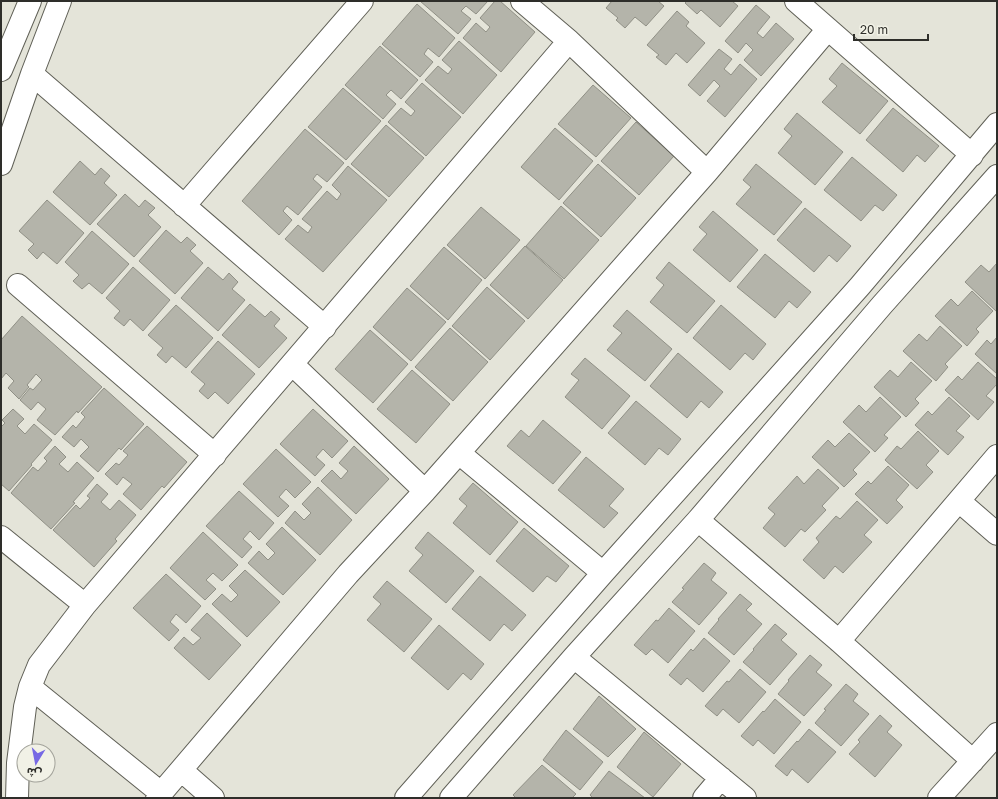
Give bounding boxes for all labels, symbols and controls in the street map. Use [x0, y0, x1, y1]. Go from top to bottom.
scale bar [854, 16, 928, 42]
text: 20 m [860, 22, 888, 37]
north arrow [16, 743, 56, 783]
text: ش [26, 765, 43, 781]

